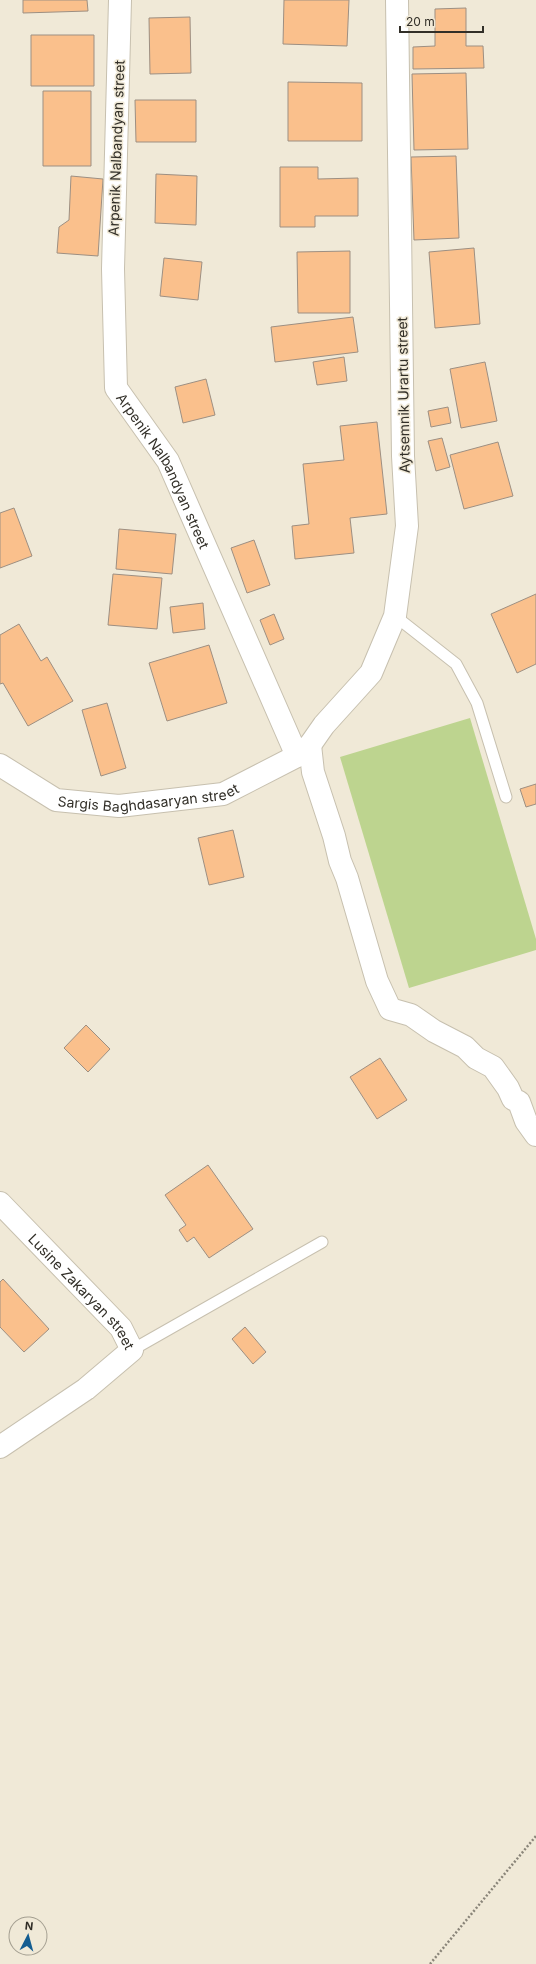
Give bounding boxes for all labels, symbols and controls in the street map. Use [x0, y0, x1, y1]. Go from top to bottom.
scale bar [400, 8, 483, 34]
text: 20 m [406, 14, 435, 29]
street label: Arpenik Nalbandyan street [104, 59, 128, 236]
street label: Aytsemnik Urartu street [393, 316, 413, 473]
street label: Arpenik Nalbandyan street [114, 389, 214, 551]
street label: Sargis Baghdasaryan street [57, 779, 242, 815]
street label: Lusine Zakaryan street [26, 1230, 139, 1352]
north arrow [8, 1916, 48, 1956]
text: N [24, 1919, 34, 1933]

